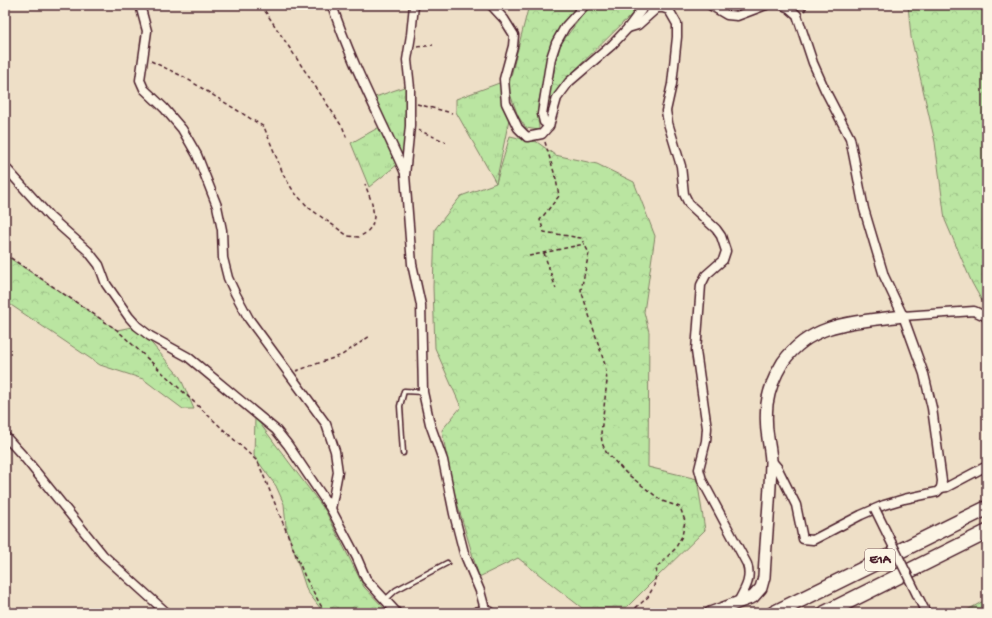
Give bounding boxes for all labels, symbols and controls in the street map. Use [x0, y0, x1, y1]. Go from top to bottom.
road number: E1A [865, 549, 895, 571]

